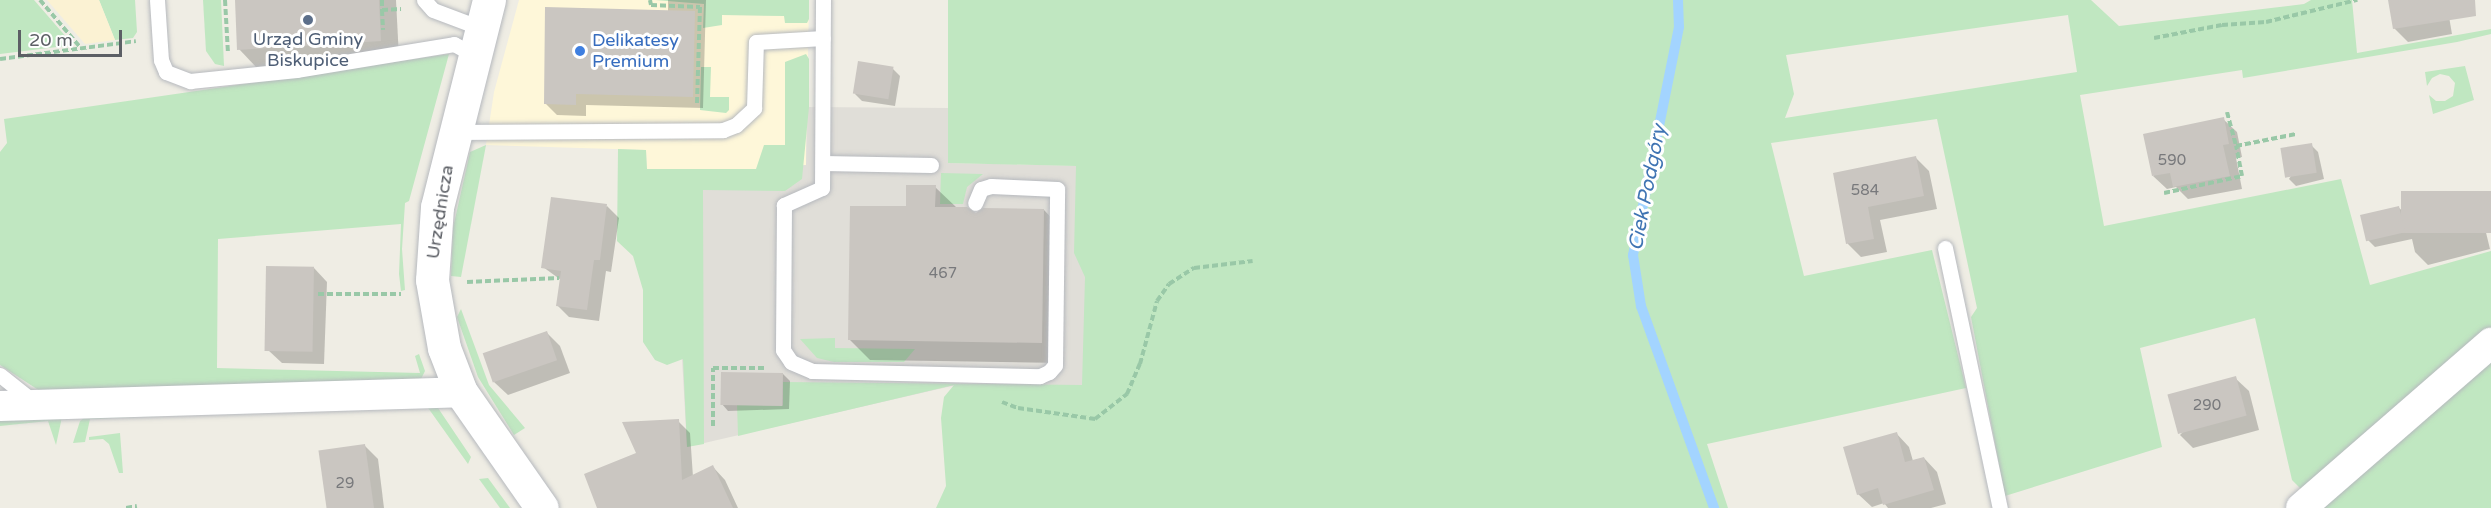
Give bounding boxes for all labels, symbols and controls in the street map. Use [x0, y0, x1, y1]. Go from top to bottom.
marker: Urząd Gminy Biskupice [301, 13, 315, 27]
scale bar [21, 18, 124, 56]
text: 20 m [29, 29, 73, 51]
place label: Urząd Gminy Biskupice [253, 29, 363, 72]
place label: Delikatesy Premium [592, 30, 679, 72]
marker: Delikatesy Premium [573, 44, 587, 58]
water label: Ciek Podgóry [1624, 123, 1672, 253]
house number: 590 [2158, 152, 2186, 170]
street label: Urzędnicza [422, 163, 458, 261]
house number: 584 [1851, 182, 1879, 200]
house number: 467 [929, 265, 957, 283]
house number: 290 [2193, 397, 2221, 415]
house number: 29 [336, 475, 354, 493]

